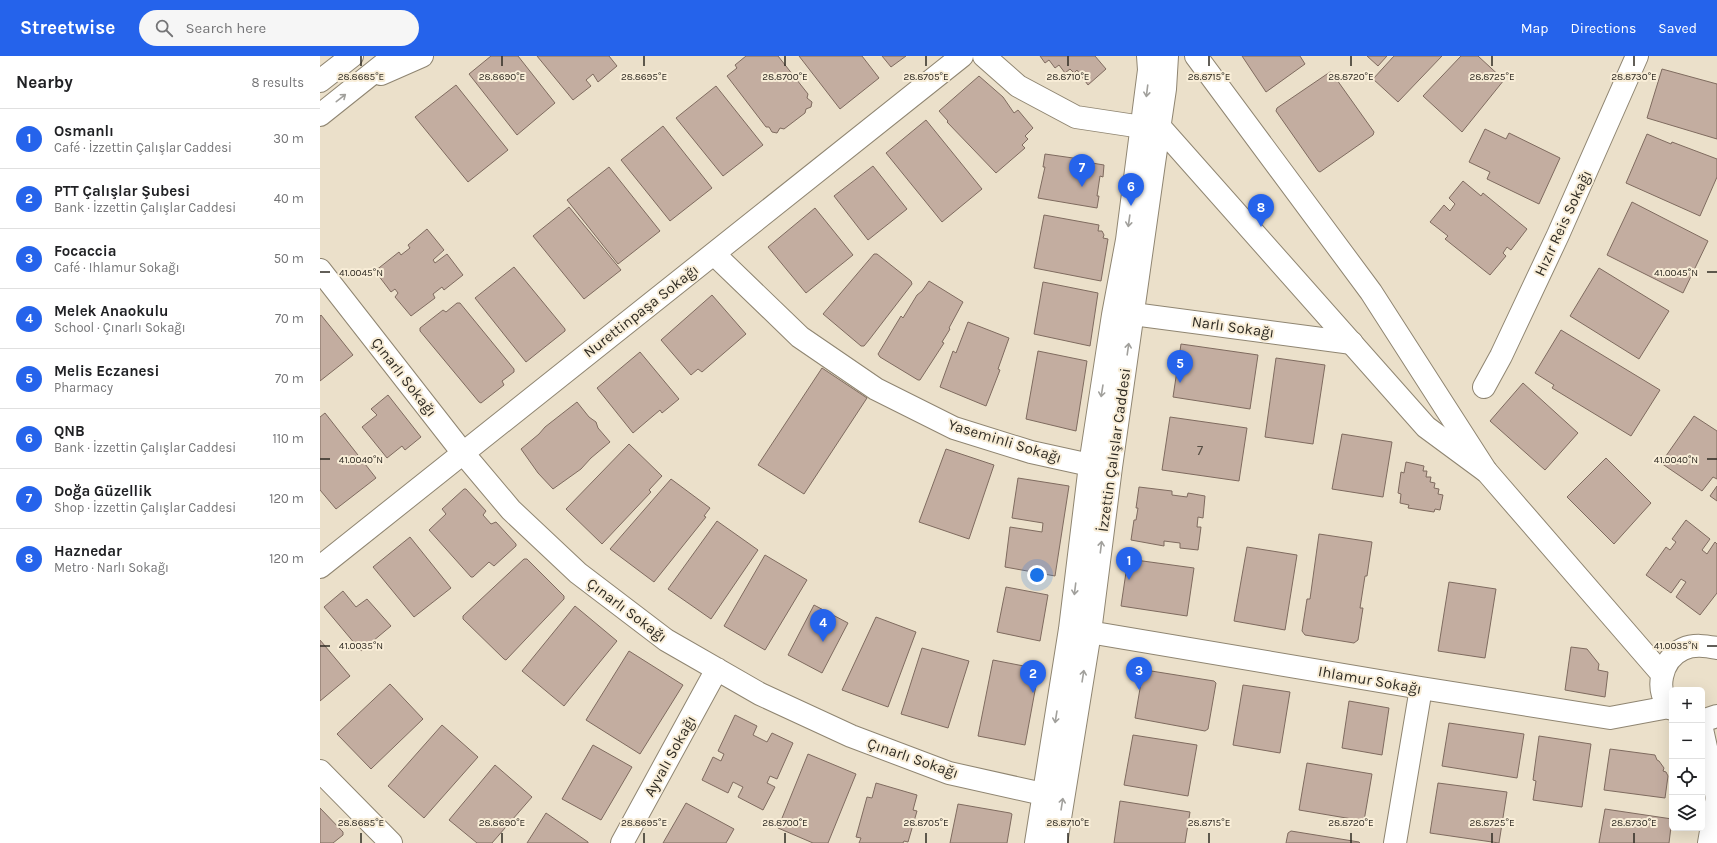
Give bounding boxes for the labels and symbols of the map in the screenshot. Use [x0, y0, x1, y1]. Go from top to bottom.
text: 28.8685°E [338, 71, 384, 83]
text: 28.8690°E [479, 71, 525, 83]
text: 28.8695°E [621, 71, 667, 83]
text: 28.8700°E [762, 71, 808, 83]
text: 28.8705°E [903, 71, 949, 83]
text: 28.8710°E [1047, 71, 1089, 83]
text: 28.8715°E [1188, 71, 1230, 83]
text: 28.8720°E [1328, 71, 1374, 83]
text: 28.8725°E [1469, 71, 1515, 83]
text: 28.8730°E [1611, 71, 1657, 83]
one-way arrow [1143, 84, 1150, 97]
one-way arrow [335, 94, 346, 103]
pin: 7 [1069, 154, 1095, 187]
street label: Hızır Reis Sokağı [1531, 167, 1595, 279]
pin: 6 [1118, 173, 1144, 206]
pin: 8 [1248, 194, 1274, 227]
one-way arrow [1125, 214, 1133, 227]
street label: Nurettinpaşa Sokağı [580, 261, 702, 361]
text: 41.0045°N [339, 267, 383, 279]
text: 41.0045°N [1654, 267, 1698, 279]
street label: Narlı Sokağı [1191, 312, 1275, 342]
street label: Çınarlı Sokağı [367, 334, 441, 420]
one-way arrow [1124, 343, 1132, 356]
pin: 5 [1167, 350, 1193, 383]
street label: İzzettin Çalışlar Caddesi [1094, 367, 1134, 533]
one-way arrow [1098, 384, 1106, 397]
street label: Yaseminli Sokağı [946, 415, 1064, 467]
house number: 7 [1197, 443, 1203, 458]
text: 41.0040°N [339, 454, 383, 466]
text: 41.0040°N [1654, 454, 1698, 466]
one-way arrow [1097, 541, 1104, 554]
pin: 1 [1116, 547, 1142, 580]
your location [1027, 565, 1047, 585]
street label: Çınarlı Sokağı [583, 574, 671, 646]
one-way arrow [1071, 582, 1079, 595]
pin: 4 [810, 609, 836, 642]
text: 41.0035°N [339, 640, 383, 652]
text: 41.0035°N [1654, 640, 1698, 652]
pin: 3 [1126, 657, 1152, 690]
pin: 2 [1020, 660, 1046, 693]
street label: Ihlamur Sokağı [1317, 662, 1423, 698]
one-way arrow [1079, 670, 1087, 683]
one-way arrow [1052, 710, 1060, 723]
street label: Ayvalı Sokağı [640, 712, 700, 800]
street label: Çınarlı Sokağı [865, 734, 961, 782]
one-way arrow [1058, 798, 1066, 811]
text: 28.8685°E [338, 817, 384, 829]
text: 28.8690°E [479, 817, 525, 829]
text: 28.8695°E [621, 817, 667, 829]
text: 28.8700°E [762, 817, 808, 829]
text: 28.8705°E [903, 817, 949, 829]
text: 28.8710°E [1047, 817, 1089, 829]
text: 28.8715°E [1188, 817, 1230, 829]
text: 28.8720°E [1328, 817, 1374, 829]
text: 28.8725°E [1469, 817, 1515, 829]
text: 28.8730°E [1611, 817, 1657, 829]

